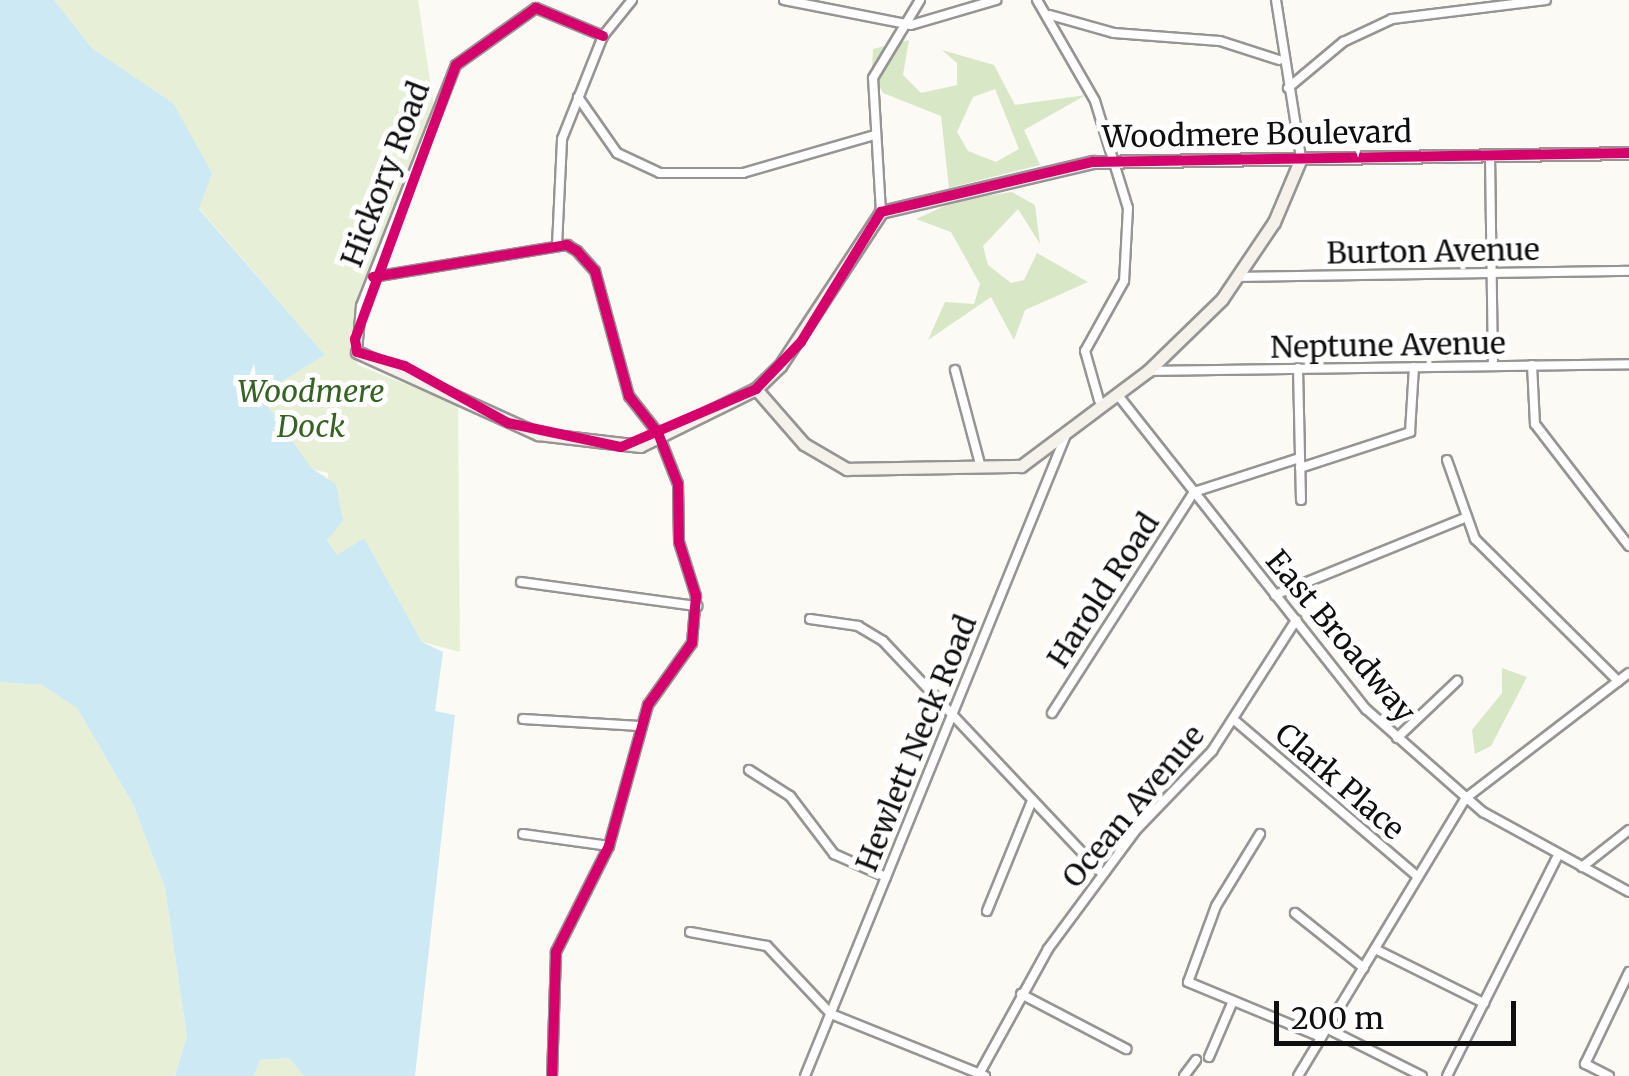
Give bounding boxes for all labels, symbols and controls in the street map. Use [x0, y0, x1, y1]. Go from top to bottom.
street label: Hickory Road [333, 76, 437, 272]
street label: Woodmere Boulevard [1102, 113, 1412, 155]
street label: Burton Avenue [1326, 231, 1540, 271]
street label: Neptune Avenue [1270, 325, 1506, 365]
park label: Woodmere Dock [238, 373, 384, 444]
street label: Harold Road [1040, 506, 1166, 674]
street label: East Broadway [1259, 543, 1423, 729]
street label: Hewlett Neck Road [848, 610, 984, 876]
street label: Clark Place [1268, 715, 1412, 847]
street label: Ocean Avenue [1055, 717, 1211, 895]
scale bar [1279, 981, 1522, 1043]
text: 200 m [1291, 999, 1384, 1037]

